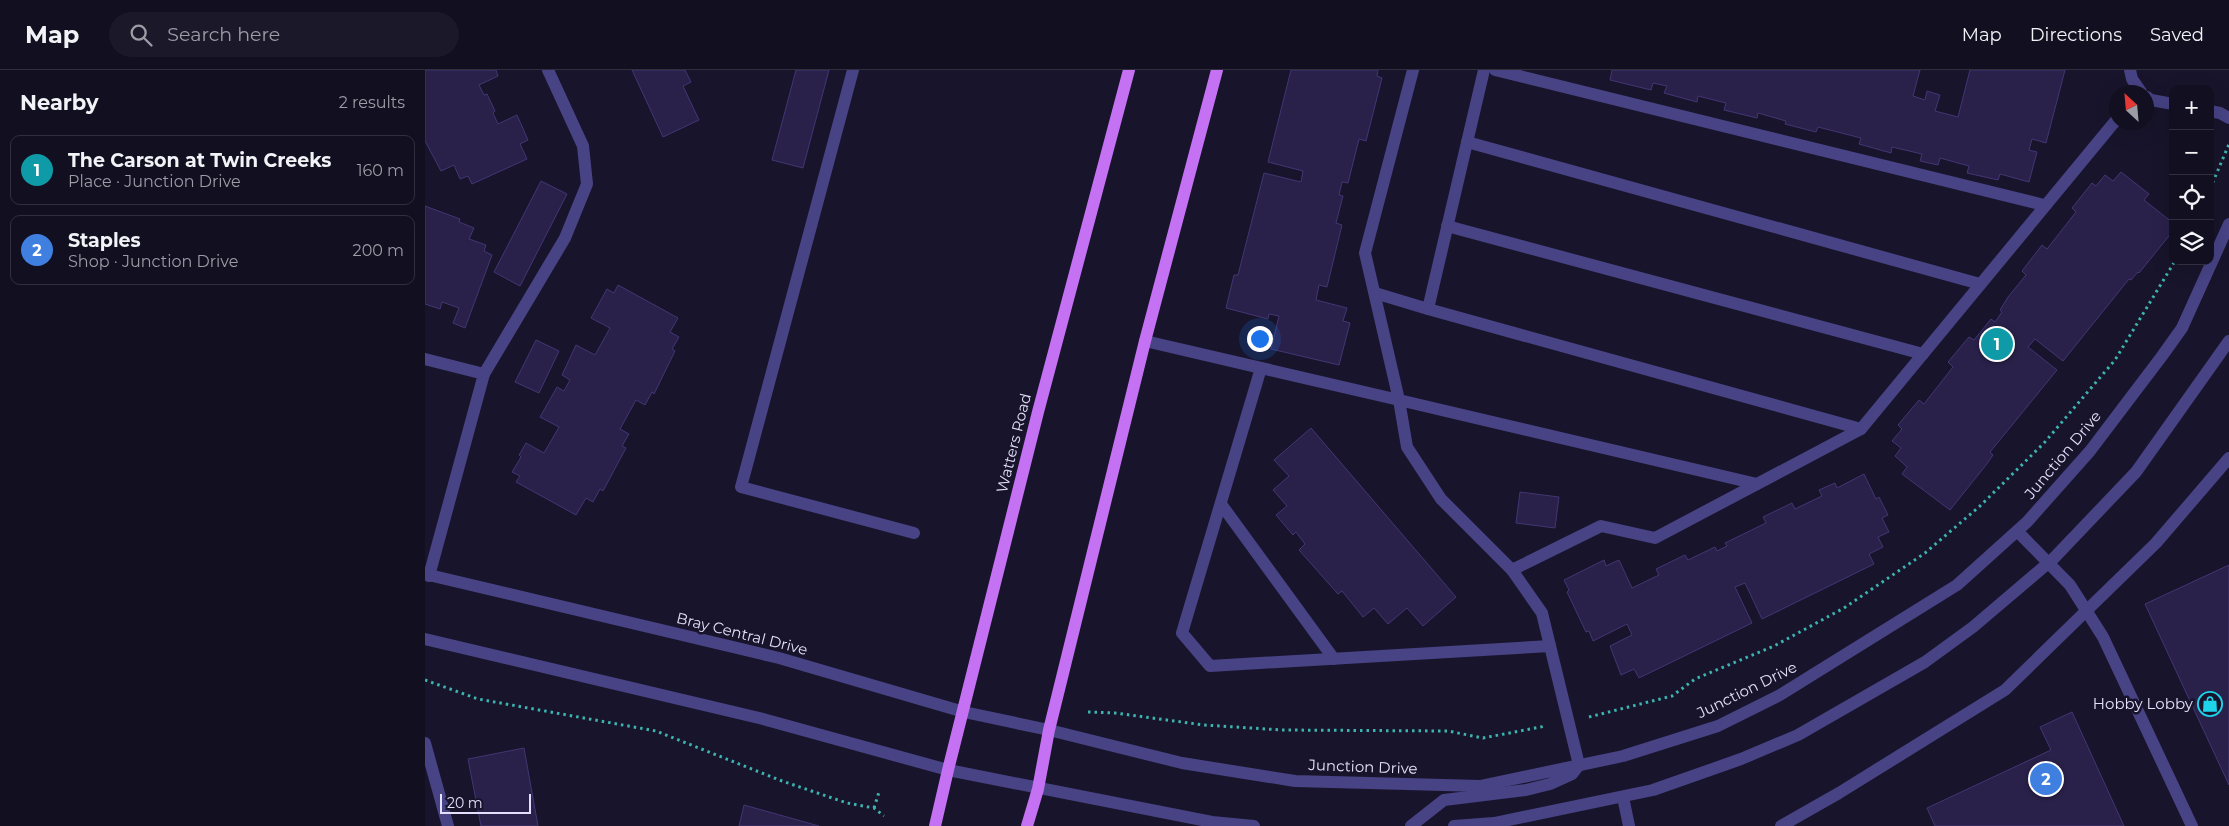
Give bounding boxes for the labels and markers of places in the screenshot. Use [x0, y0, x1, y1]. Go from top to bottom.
pin: 1 [1981, 325, 2013, 363]
shop icon: Hobby Lobby [2197, 691, 2223, 717]
place label: Hobby Lobby [2093, 694, 2194, 713]
pin: 2 [2030, 760, 2062, 798]

